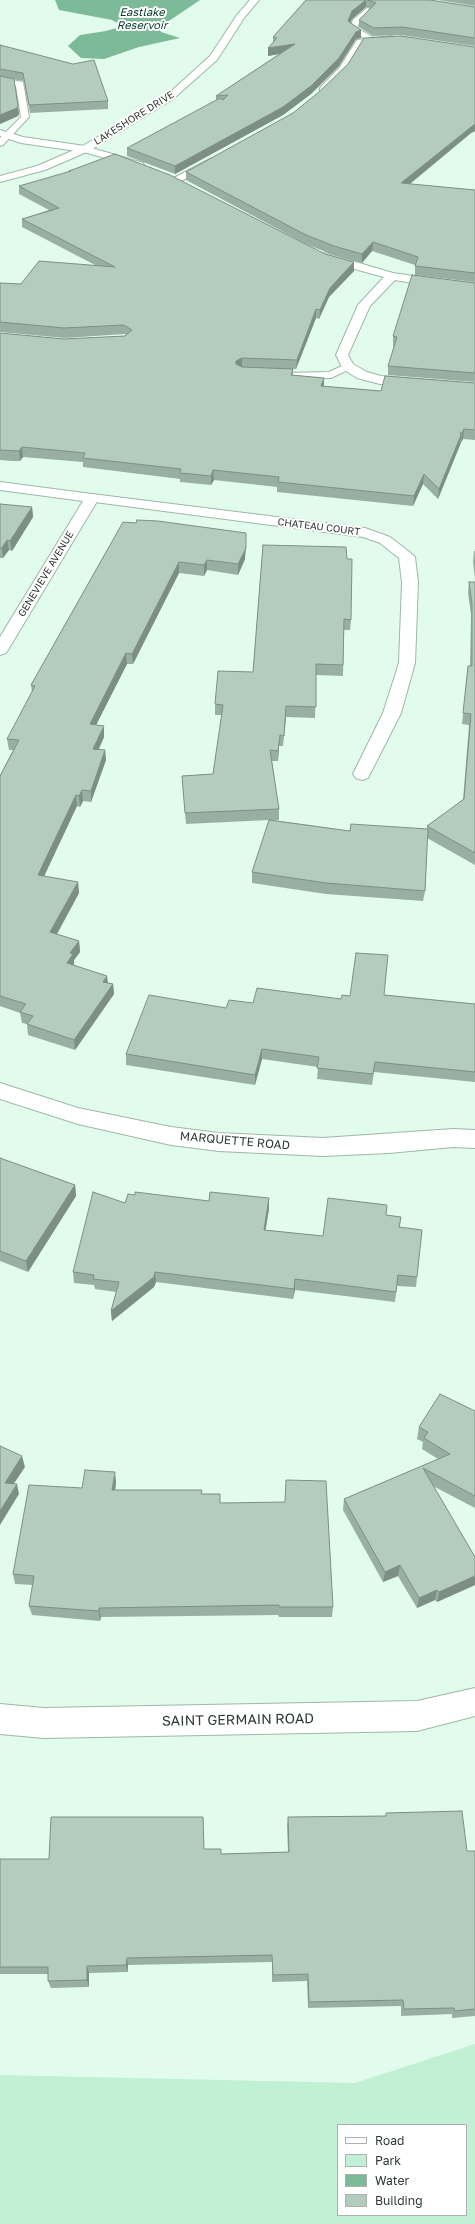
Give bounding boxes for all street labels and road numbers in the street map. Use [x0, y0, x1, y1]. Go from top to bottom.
street label: LAKESHORE DRIVE [92, 88, 176, 148]
street label: CHATEAU COURT [277, 516, 361, 538]
street label: GENEVIEVE AVENUE [16, 529, 76, 619]
street label: MARQUETTE ROAD [179, 1129, 291, 1153]
street label: SAINT GERMAIN ROAD [162, 1710, 314, 1730]

